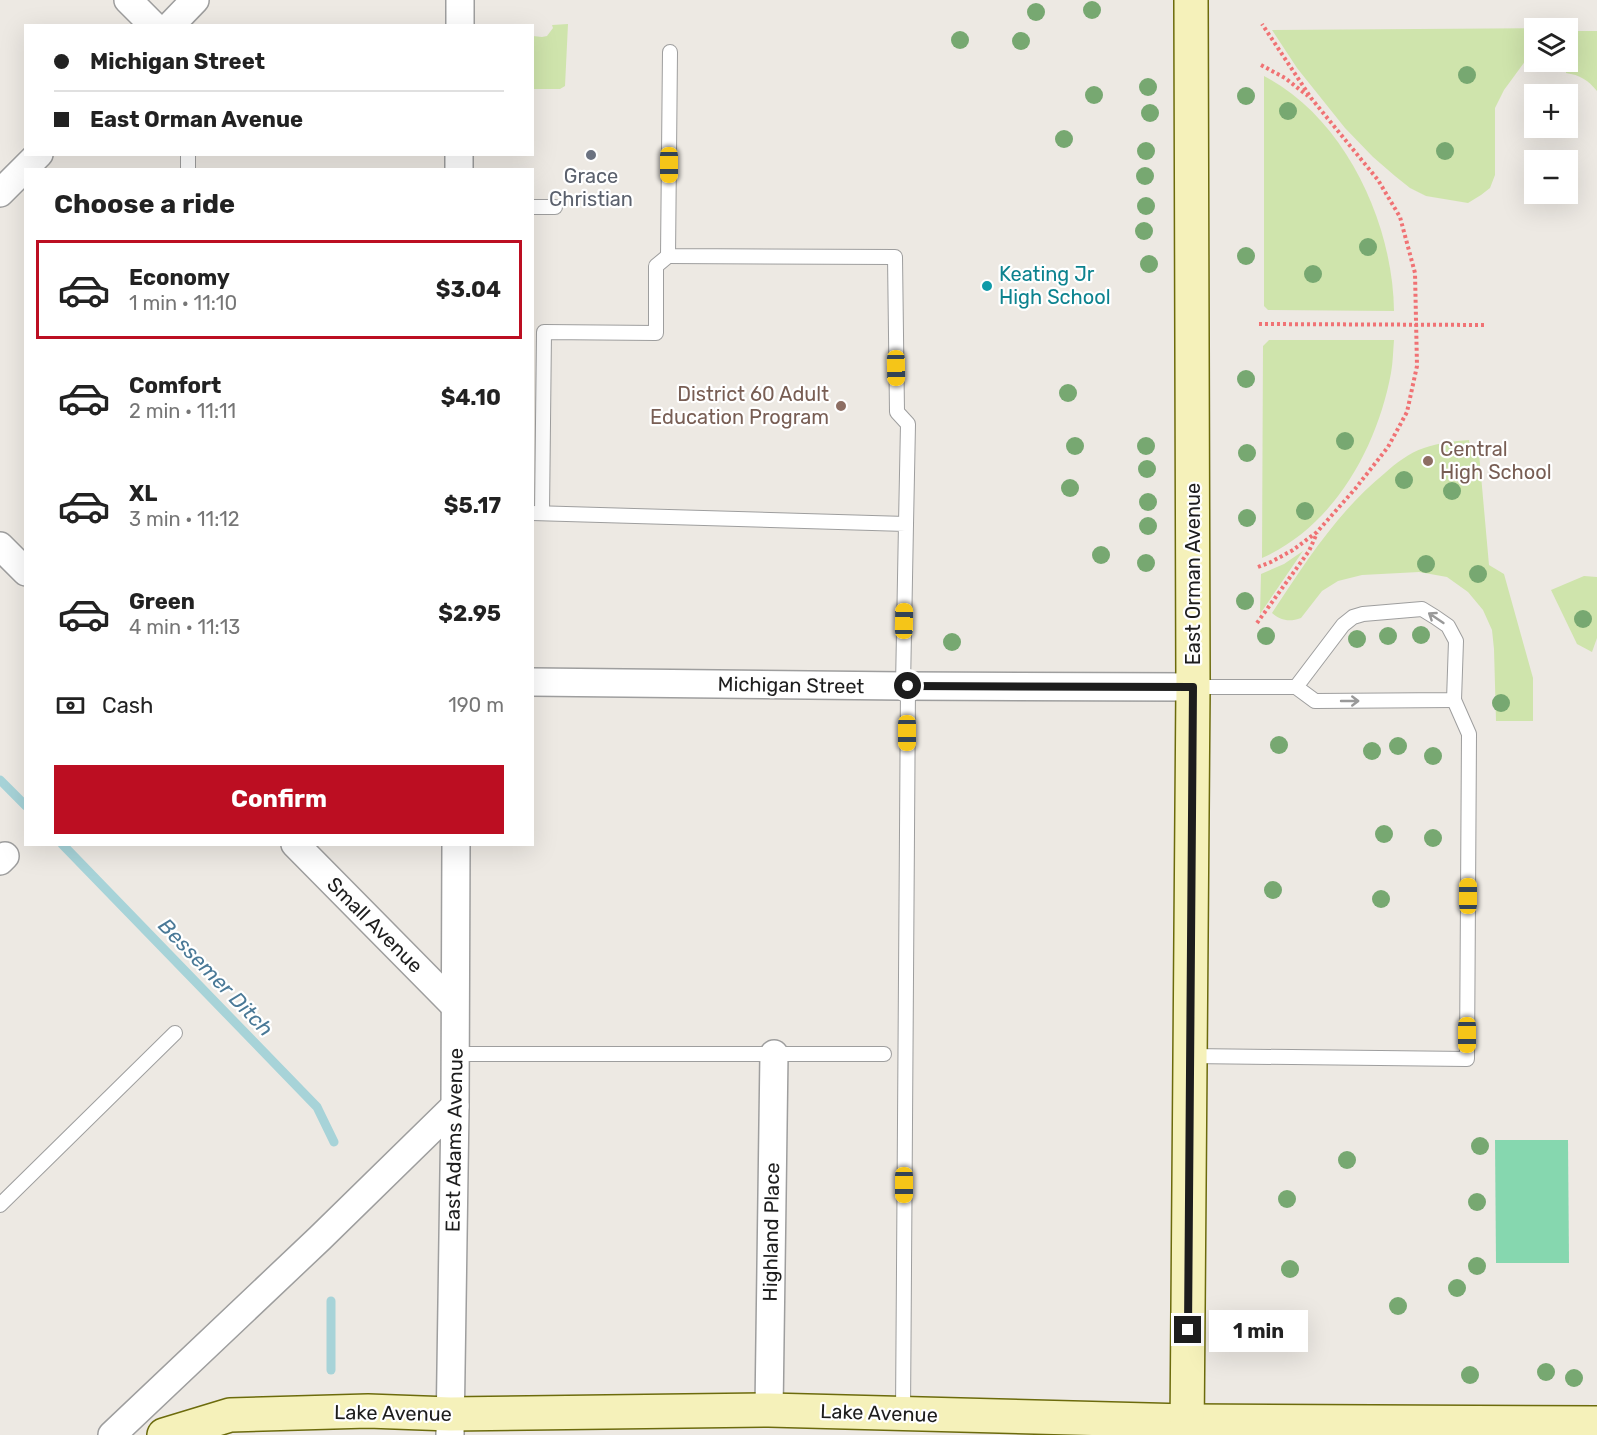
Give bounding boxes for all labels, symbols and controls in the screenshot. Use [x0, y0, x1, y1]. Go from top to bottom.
map controls [1524, 18, 1578, 204]
button: layers [1524, 18, 1578, 72]
text: Michigan Street [90, 48, 265, 75]
button: + [1524, 84, 1578, 138]
text: East Orman Avenue [90, 106, 303, 133]
car [660, 147, 678, 183]
marker: Grace Christian [584, 148, 598, 162]
button: − [1524, 150, 1578, 204]
place label: Grace Christian [549, 164, 633, 211]
text: Choose a ride [54, 188, 235, 220]
place label: Keating Jr High School [999, 262, 1111, 309]
icon: car [57, 263, 111, 317]
text: Economy [129, 264, 230, 291]
text: $3.04 [436, 276, 501, 303]
marker: Keating Jr High School [980, 279, 994, 293]
text: 1 min · 11:10 [129, 291, 237, 315]
car [887, 350, 905, 386]
icon: car [57, 371, 111, 425]
text: Comfort [129, 372, 221, 399]
place label: District 60 Adult Education Program [650, 382, 829, 429]
text: $4.10 [441, 384, 501, 411]
text: 2 min · 11:11 [129, 399, 236, 423]
marker: District 60 Adult Education Program [834, 399, 848, 413]
place label: Central High School [1440, 437, 1552, 484]
marker: Central High School [1421, 454, 1435, 468]
icon: car [57, 479, 111, 533]
text: XL [129, 480, 157, 507]
street label: East Orman Avenue [1181, 483, 1205, 665]
text: $5.17 [444, 492, 501, 519]
text: 3 min · 11:12 [129, 507, 240, 531]
icon: car [57, 587, 111, 641]
text: Green [129, 588, 195, 615]
text: $2.95 [438, 600, 501, 627]
car [895, 603, 913, 639]
one-way arrow [1428, 612, 1445, 624]
text: 4 min · 11:13 [129, 615, 240, 639]
street label: Michigan Street [717, 672, 865, 698]
route start [894, 672, 921, 699]
icon: cash [54, 689, 87, 722]
text: Cash [102, 692, 153, 719]
text: 190 m [448, 693, 504, 717]
one-way arrow [1339, 695, 1359, 707]
car [898, 715, 916, 751]
button: Confirm [54, 765, 504, 834]
street label: Small Avenue [322, 872, 428, 978]
car [1459, 878, 1477, 914]
water label: Bessemer Ditch [153, 913, 279, 1041]
car [1458, 1017, 1476, 1053]
street label: East Adams Avenue [440, 1048, 468, 1232]
street label: Highland Place [758, 1162, 784, 1302]
car [895, 1167, 913, 1203]
callout: 1 min [1209, 1309, 1308, 1351]
route end [1174, 1316, 1201, 1343]
text: 1 min [1233, 1319, 1284, 1343]
street label: Lake Avenue [820, 1399, 938, 1427]
street label: Lake Avenue [334, 1400, 452, 1426]

